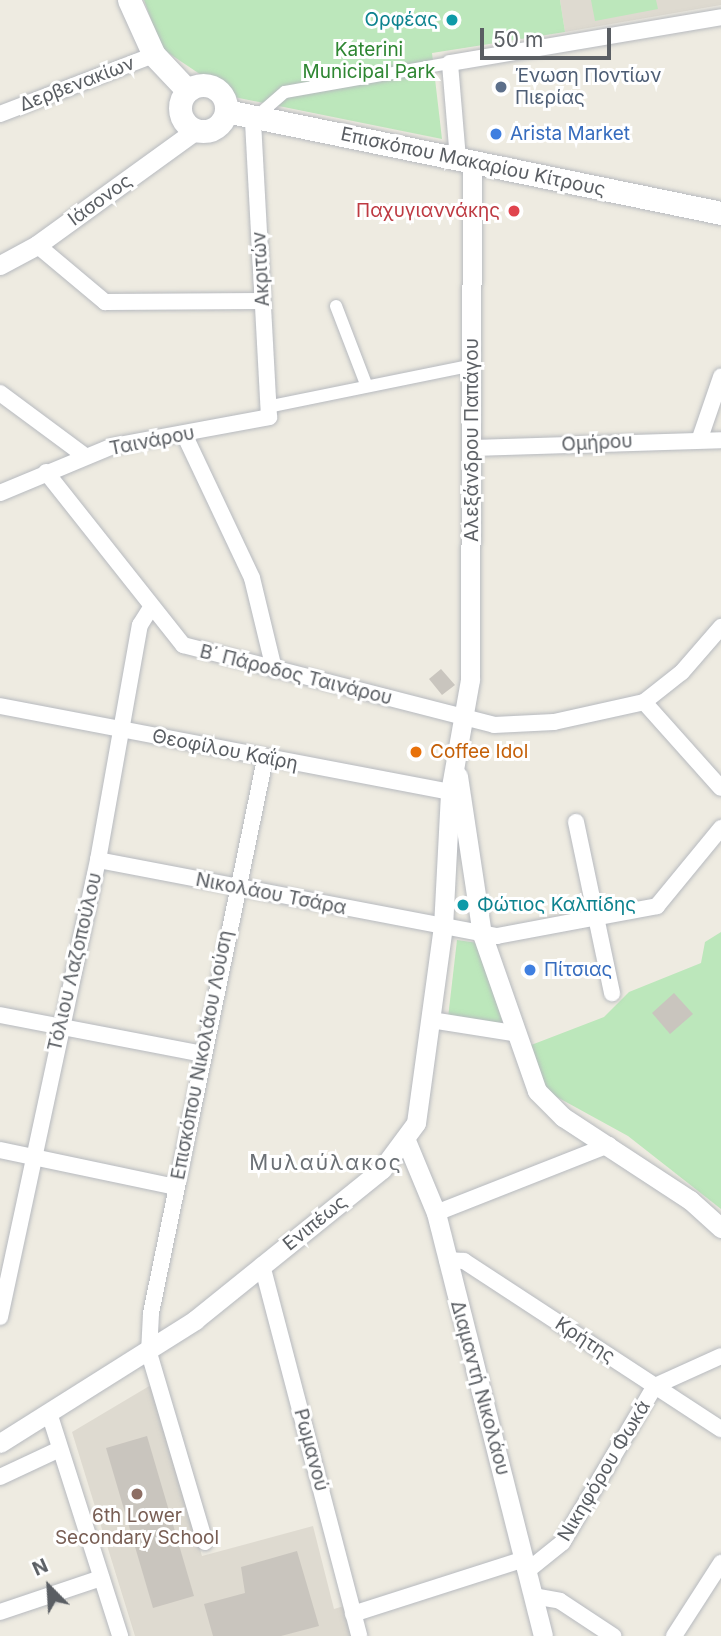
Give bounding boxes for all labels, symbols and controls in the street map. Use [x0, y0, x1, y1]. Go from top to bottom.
place label: Ορφέας [365, 9, 438, 31]
marker: Ορφέας [444, 12, 460, 28]
scale bar [483, 14, 614, 58]
text: 50 m [493, 27, 543, 52]
park label: Katerini Municipal Park [303, 39, 435, 83]
street label: Δερβενακίων [16, 52, 138, 116]
place label: Ένωση Ποντίων Πιερίας [515, 65, 661, 109]
marker: Ένωση Ποντίων Πιερίας [493, 79, 509, 95]
street label: Επισκόπου Μακαρίου Κίτρους [339, 123, 607, 201]
place label: Arista Market [510, 123, 630, 145]
marker: Arista Market [488, 126, 504, 142]
street label: Ιάσονος [64, 169, 136, 231]
place label: Παχυγιαννάκης [356, 200, 500, 222]
marker: Παχυγιαννάκης [506, 203, 522, 219]
street label: Ακριτών [248, 231, 274, 307]
street label: Αλεξάνδρου Παπάγου [461, 338, 483, 542]
street label: Ταινάρου [107, 422, 197, 460]
street label: Ομήρου [561, 430, 633, 456]
street label: Β΄ Πάροδος Ταινάρου [197, 640, 395, 710]
street label: Θεοφίλου Καΐρη [150, 725, 300, 775]
place label: Coffee Idol [430, 741, 528, 763]
marker: Coffee Idol [408, 744, 424, 760]
street label: Νικολάου Τσάρα [194, 868, 348, 920]
street label: Τόλιου Λαζοπούλου [43, 870, 107, 1054]
place label: Φώτιος Καλπίδης [477, 894, 636, 916]
marker: Φώτιος Καλπίδης [455, 897, 471, 913]
street label: Επισκόπου Νικολάου Λούση [167, 928, 237, 1182]
place label: Πίτσιας [544, 959, 612, 981]
marker: Πίτσιας [522, 962, 538, 978]
district label: Μυλαύλακος [250, 1150, 402, 1176]
street label: Ενιπέως [278, 1190, 352, 1256]
street label: Διαμαντή Νικολάου [446, 1298, 514, 1478]
street label: Κρήτης [551, 1312, 619, 1368]
street label: Νικηφόρου Φωκά [553, 1397, 655, 1545]
street label: Ρωμανού [289, 1406, 333, 1494]
marker: 6th Lower Secondary School [129, 1486, 145, 1502]
place label: 6th Lower Secondary School [55, 1505, 219, 1549]
north arrow [14, 1552, 84, 1622]
text: N [29, 1554, 52, 1581]

